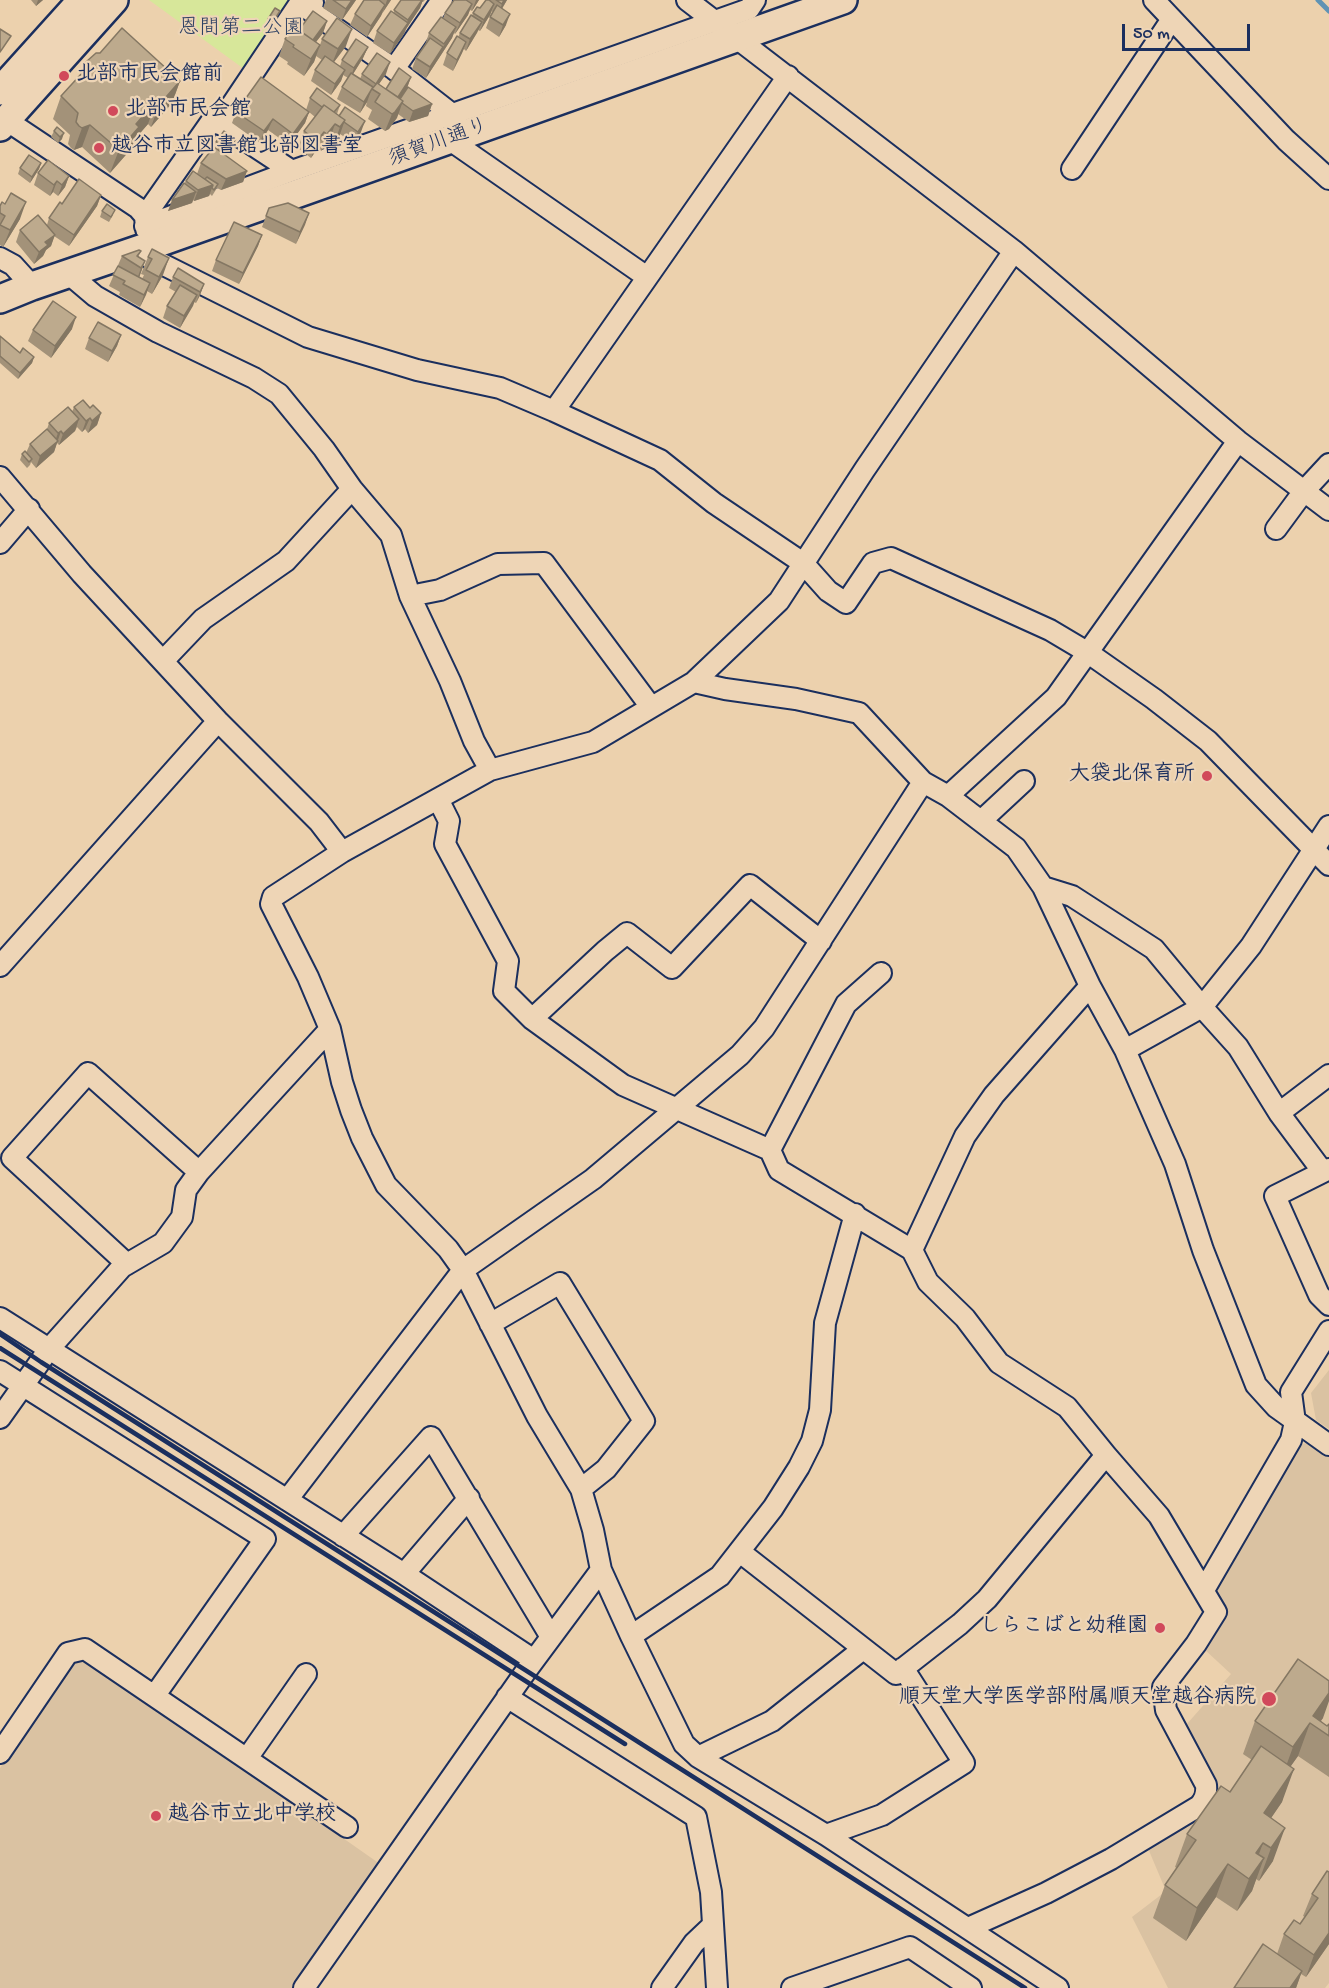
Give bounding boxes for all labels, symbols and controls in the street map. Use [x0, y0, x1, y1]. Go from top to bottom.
scale bar [1125, 12, 1252, 50]
park label: 恩間第二公園 [178, 17, 304, 43]
text: 50 m [1133, 24, 1170, 45]
place label: 北部市民会館前 [76, 63, 223, 89]
marker: 北部市民会館前 [57, 69, 71, 83]
place label: 北部市民会館 [125, 98, 251, 124]
marker: 北部市民会館 [106, 104, 120, 118]
street label: 須賀川通り [385, 114, 493, 174]
place label: 越谷市立図書館北部図書室 [111, 135, 363, 161]
marker: 越谷市立図書館北部図書室 [92, 141, 106, 155]
place label: 大袋北保育所 [1069, 763, 1195, 789]
marker: 大袋北保育所 [1200, 769, 1214, 783]
place label: しらこばと幼稚園 [980, 1615, 1148, 1641]
marker: しらこばと幼稚園 [1153, 1621, 1167, 1635]
place label: 順天堂大学医学部附属順天堂越谷病院 [899, 1686, 1256, 1712]
marker: 順天堂大学医学部附属順天堂越谷病院 [1260, 1690, 1278, 1708]
place label: 越谷市立北中学校 [168, 1803, 336, 1829]
marker: 越谷市立北中学校 [149, 1809, 163, 1823]

